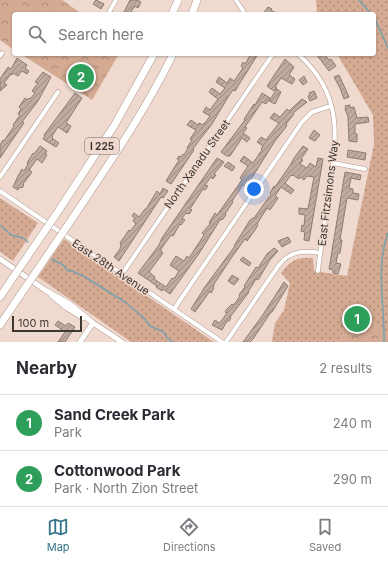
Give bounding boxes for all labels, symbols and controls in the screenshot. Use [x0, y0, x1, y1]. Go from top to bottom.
search box [12, 12, 376, 56]
icon: search [26, 23, 48, 45]
text: Search here [58, 25, 144, 44]
pin: 2 [68, 62, 94, 92]
street label: North Xanadu Street [161, 116, 233, 211]
road number: I 225 [85, 138, 119, 154]
street label: East Fitzsimons Way [315, 139, 341, 247]
your location [244, 179, 264, 199]
street label: East 28th Avenue [70, 236, 152, 298]
pin: 1 [344, 304, 370, 334]
scale bar [12, 314, 82, 333]
text: 100 m [18, 316, 49, 330]
text: Nearby [16, 358, 77, 378]
text: 2 results [319, 360, 372, 376]
text: Sand Creek Park [54, 405, 175, 424]
text: 1 [26, 415, 32, 431]
text: 240 m [333, 415, 372, 431]
text: Park [54, 424, 82, 440]
text: Cottonwood Park [54, 461, 180, 480]
text: 2 [25, 471, 33, 487]
text: 290 m [333, 471, 372, 487]
text: Park · North Zion Street [54, 480, 198, 496]
tab: Map [47, 516, 70, 554]
tab: Directions [163, 516, 216, 554]
tab: Saved [309, 516, 341, 554]

